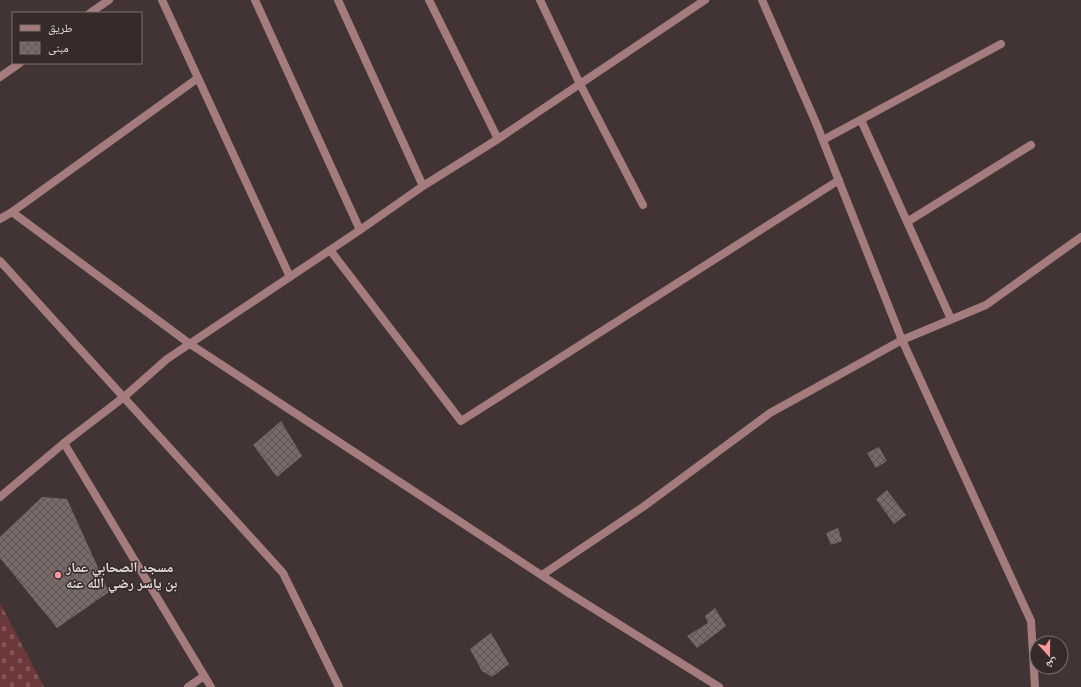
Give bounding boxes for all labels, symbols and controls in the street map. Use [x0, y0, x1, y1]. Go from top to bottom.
legend [12, 12, 142, 64]
text: طريق [48, 21, 73, 37]
text: مبنى [48, 41, 69, 57]
place label: مسجد الصحابي عمار بن ياسر رضي الله عنه [65, 560, 177, 594]
marker: مسجد الصحابي عمار بن ياسر رضي الله عنه [53, 570, 63, 580]
north arrow [1029, 635, 1069, 675]
text: ش [1044, 655, 1060, 672]

